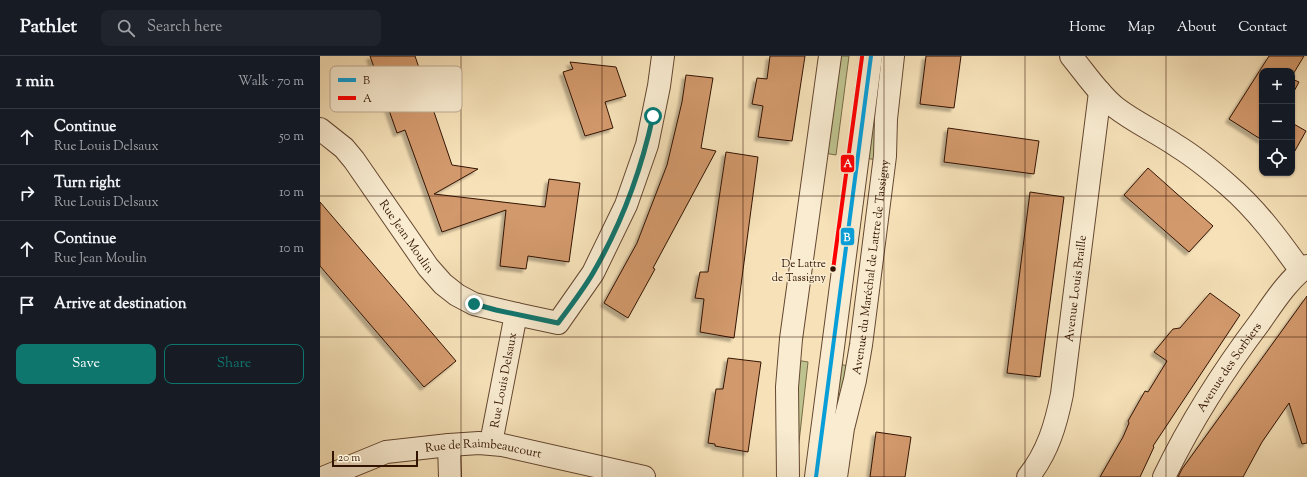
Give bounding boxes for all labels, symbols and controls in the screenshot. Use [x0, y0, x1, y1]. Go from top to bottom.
search box [101, 10, 381, 46]
text: Pathlet [20, 14, 77, 41]
icon: search [115, 17, 137, 39]
text: Search here [147, 17, 222, 38]
text: Home [1069, 18, 1106, 38]
text: Map [1128, 18, 1155, 38]
text: About [1177, 18, 1216, 38]
text: Contact [1238, 18, 1287, 38]
legend [330, 66, 462, 112]
map controls [1259, 68, 1295, 176]
button: + [1259, 68, 1295, 104]
text: 1 min [16, 70, 54, 94]
text: Walk · 70 m [238, 73, 304, 91]
text: B [363, 73, 370, 89]
text: A [363, 91, 372, 107]
button: − [1259, 104, 1295, 140]
route start [644, 107, 662, 125]
text: Continue [54, 117, 116, 138]
icon: ahead [16, 126, 38, 148]
text: 50 m [279, 128, 304, 146]
text: Rue Louis Delsaux [54, 138, 159, 156]
button: locate [1259, 140, 1295, 176]
line badge: A [840, 154, 855, 173]
street label: Avenue du Maréchal de Lattre de Tassigny [848, 159, 892, 375]
text: Turn right [54, 173, 120, 194]
icon: right [16, 182, 38, 204]
text: 10 m [279, 184, 304, 202]
text: Rue Louis Delsaux [54, 194, 159, 212]
street label: Rue Jean Moulin [374, 196, 438, 278]
line badge: B [840, 227, 855, 246]
text: Continue [54, 229, 116, 250]
text: B [843, 230, 851, 246]
street label: Avenue Louis Braille [1061, 234, 1092, 343]
icon: ahead [16, 238, 38, 260]
text: 10 m [279, 240, 304, 258]
text: Rue Jean Moulin [54, 250, 147, 268]
place label: De Lattre de Tassigny [772, 256, 827, 286]
marker: De Lattre de Tassigny [828, 264, 838, 274]
icon: arrive [16, 294, 38, 316]
text: Arrive at destination [54, 294, 187, 315]
route end [465, 295, 483, 313]
street label: Avenue des Sorbiers [1193, 319, 1267, 416]
street label: Rue Louis Delsaux [486, 331, 522, 430]
button: Save [16, 344, 156, 384]
button: Share [164, 344, 304, 384]
street label: Rue de Raimbeaucourt [424, 435, 543, 464]
scale bar [332, 449, 418, 468]
text: 20 m [338, 450, 360, 466]

